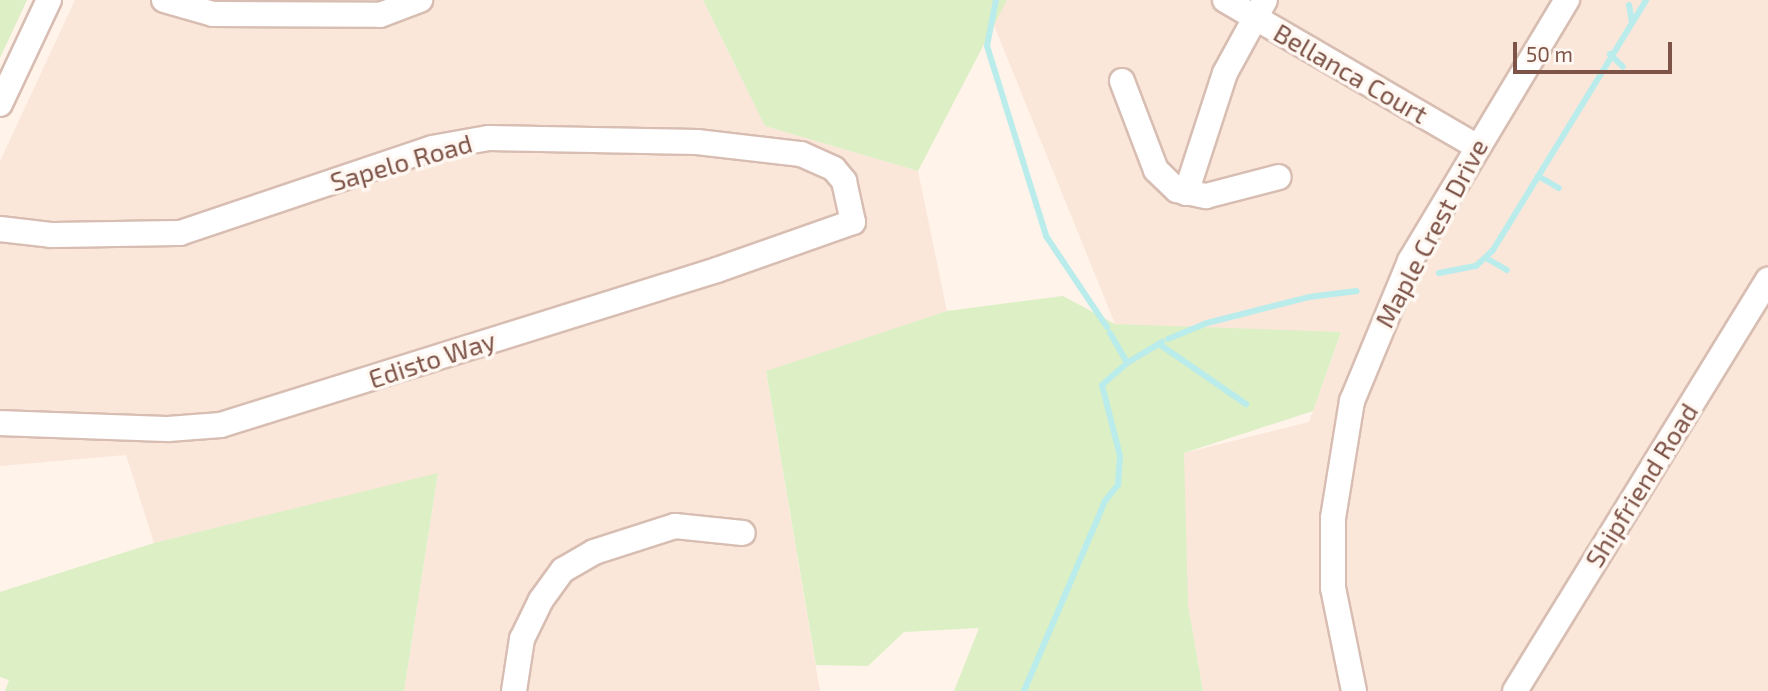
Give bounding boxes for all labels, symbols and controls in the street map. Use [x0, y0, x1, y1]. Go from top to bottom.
street label: Bellanca Court [1269, 16, 1433, 130]
scale bar [1516, 28, 1675, 72]
text: 50 m [1526, 41, 1573, 66]
street label: Sapelo Road [326, 127, 476, 197]
street label: Maple Crest Drive [1368, 133, 1494, 333]
street label: Edisto Way [364, 324, 500, 394]
street label: Shipfriend Road [1578, 397, 1704, 573]

